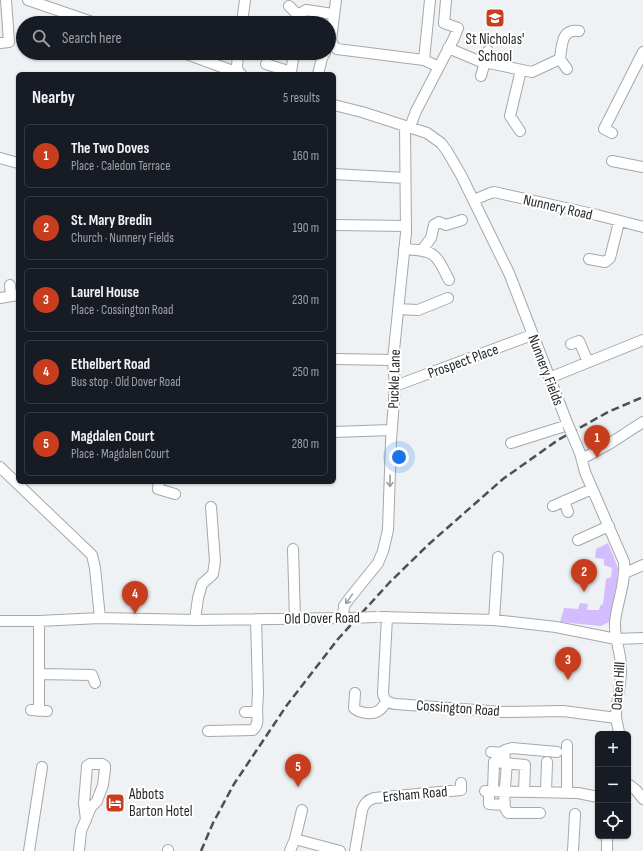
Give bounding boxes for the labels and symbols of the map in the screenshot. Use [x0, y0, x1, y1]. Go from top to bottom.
school or university icon: St Nicholas' School [484, 7, 506, 29]
place label: St Nicholas' School [466, 30, 524, 66]
street label: Nunnery Road [521, 190, 594, 225]
street label: Nunnery Fields [523, 332, 568, 408]
street label: Prospect Place [425, 340, 501, 383]
street label: Puckle Lane [384, 349, 405, 409]
pin: 1 [584, 425, 610, 458]
your location [389, 447, 409, 467]
one-way arrow [386, 474, 393, 487]
pin: 2 [571, 559, 597, 592]
pin: 4 [122, 581, 148, 614]
one-way arrow [345, 594, 353, 605]
street label: Old Dover Road [284, 608, 360, 629]
pin: 3 [555, 647, 581, 680]
street label: Oaten Hill [607, 661, 630, 711]
street label: Cossington Road [416, 696, 500, 721]
pin: 5 [285, 754, 311, 787]
street label: Ersham Road [382, 782, 448, 807]
place label: Abbots Barton Hotel [128, 785, 193, 821]
hotel icon: Abbots Barton Hotel [104, 792, 126, 814]

